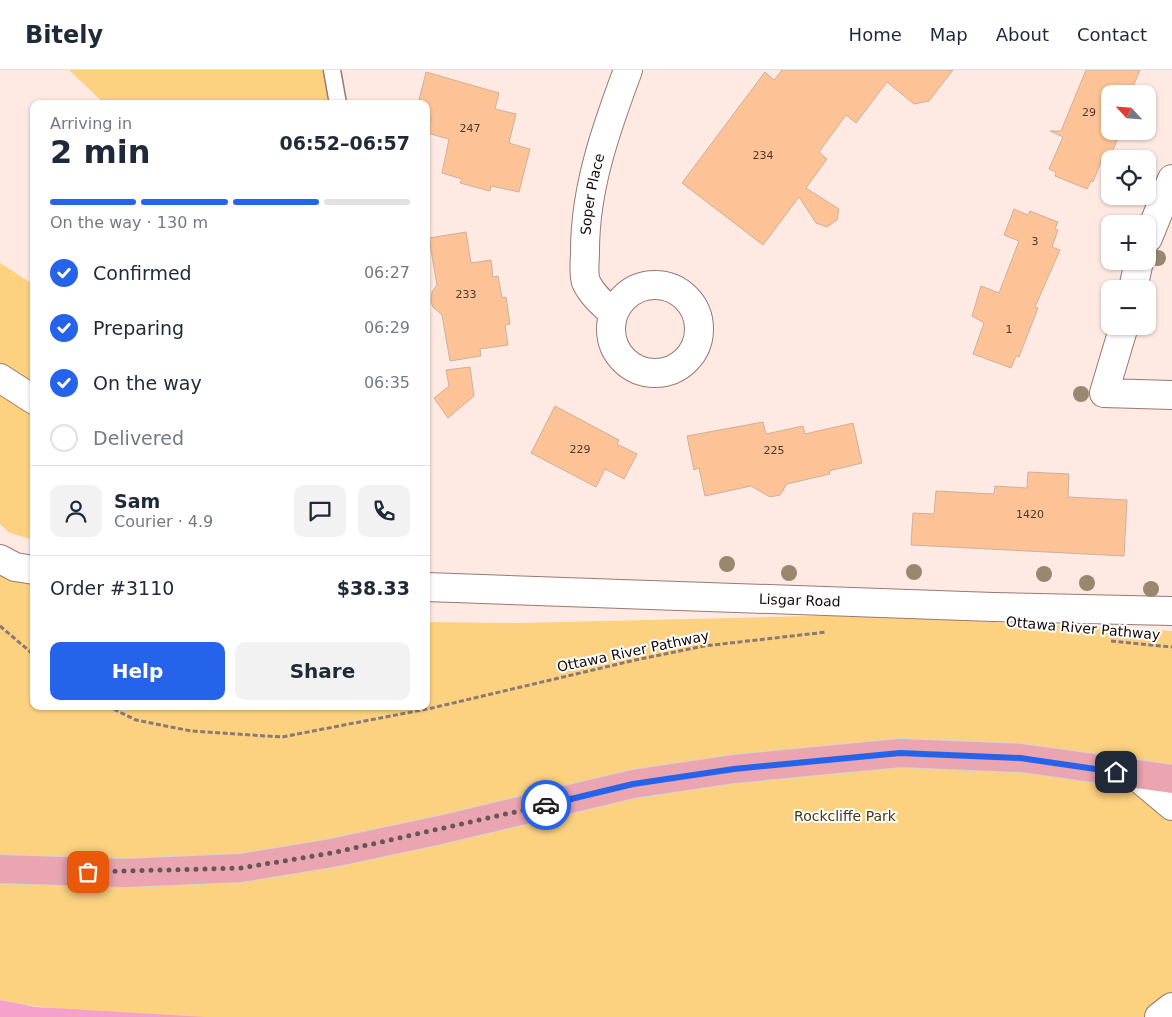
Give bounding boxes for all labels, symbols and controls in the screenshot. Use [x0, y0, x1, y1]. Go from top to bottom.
text: Bitely [25, 21, 103, 49]
text: Home [849, 24, 902, 45]
text: Map [930, 24, 968, 45]
text: About [996, 24, 1049, 45]
text: Contact [1077, 24, 1147, 45]
north arrow [1101, 85, 1156, 140]
map controls [1101, 85, 1156, 335]
house number: 29 [1082, 106, 1096, 119]
text: Arriving in [50, 114, 132, 133]
house number: 247 [460, 122, 481, 135]
text: 06:52–06:57 [280, 132, 410, 154]
text: 2 min [50, 133, 151, 171]
house number: 234 [753, 149, 774, 162]
button: locate [1101, 150, 1156, 205]
street label: Soper Place [577, 152, 607, 235]
text: On the way · 130 m [50, 213, 208, 232]
button: + [1101, 215, 1156, 270]
house number: 3 [1032, 235, 1039, 248]
icon: check [50, 259, 78, 287]
text: Confirmed [93, 262, 192, 284]
text: 06:27 [364, 263, 410, 282]
button: − [1101, 280, 1156, 335]
house number: 233 [456, 288, 477, 301]
icon: check [50, 314, 78, 342]
text: Preparing [93, 317, 184, 339]
text: 06:29 [364, 318, 410, 337]
house number: 1 [1006, 323, 1013, 336]
icon: check [50, 369, 78, 397]
text: On the way [93, 372, 202, 394]
text: 06:35 [364, 373, 410, 392]
text: Delivered [93, 427, 184, 449]
house number: 229 [570, 443, 591, 456]
house number: 225 [764, 444, 785, 457]
button: person [50, 485, 102, 537]
button: chat [294, 485, 346, 537]
button: phone [358, 485, 410, 537]
text: Sam [114, 490, 160, 512]
house number: 1420 [1016, 508, 1044, 521]
text: Courier · 4.9 [114, 512, 213, 531]
text: Order #3110 [50, 577, 174, 599]
text: $38.33 [337, 577, 410, 599]
street label: Lisgar Road [759, 591, 841, 610]
street label: Ottawa River Pathway [1005, 613, 1161, 643]
street label: Ottawa River Pathway [556, 627, 710, 675]
button: Help [50, 642, 225, 700]
button: Share [235, 642, 410, 700]
pin [1095, 751, 1137, 793]
icon: home [1102, 758, 1130, 786]
courier [521, 780, 571, 830]
icon: car [532, 791, 560, 819]
park label: Rockcliffe Park [794, 808, 897, 824]
pin [67, 851, 109, 893]
icon: bag [74, 858, 102, 886]

